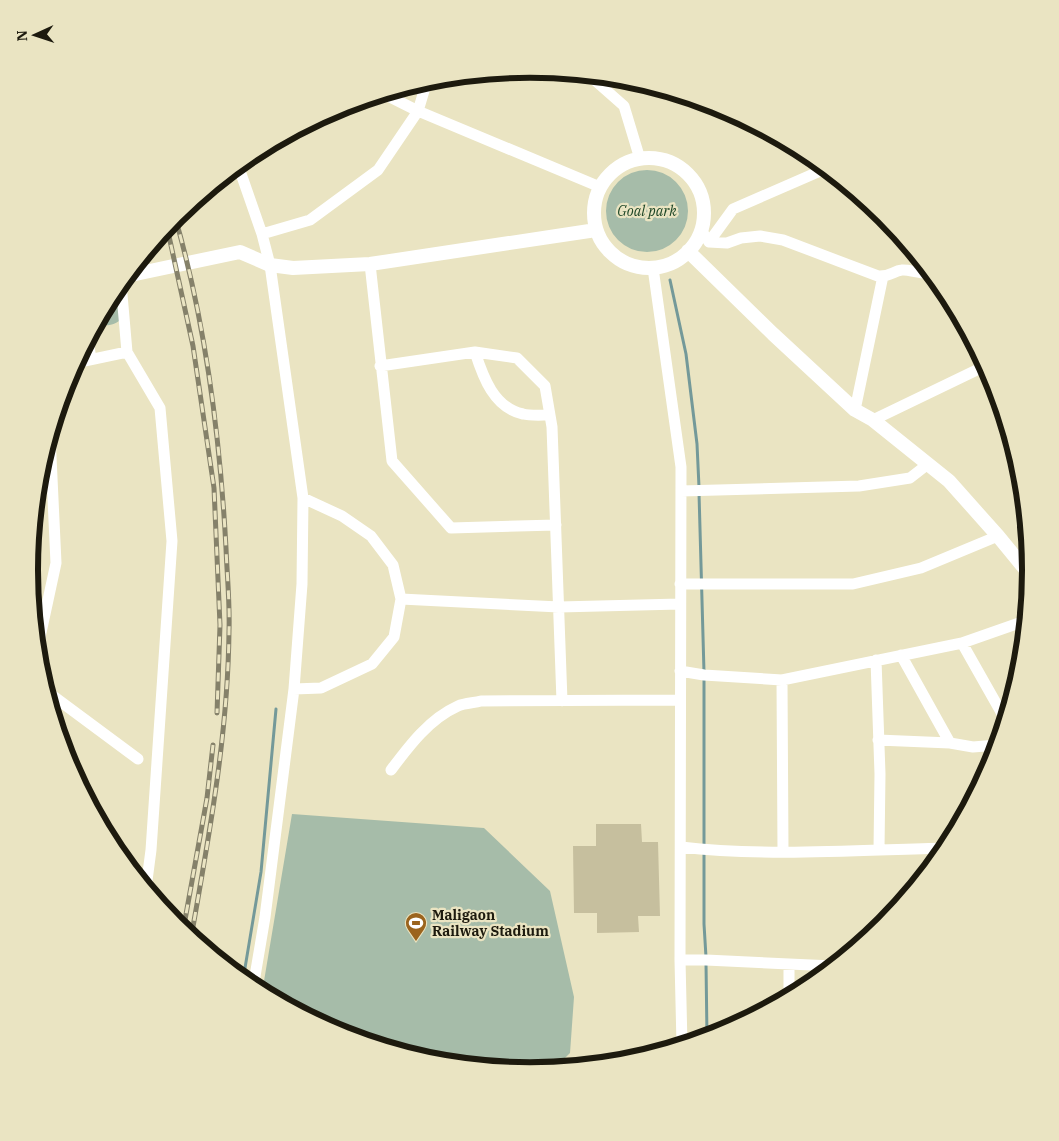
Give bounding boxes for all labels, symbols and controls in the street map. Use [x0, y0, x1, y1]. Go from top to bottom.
north arrow [10, 10, 60, 60]
text: N [13, 30, 31, 42]
park label: Goal park [617, 202, 677, 220]
place label: Maligaon Railway Stadium [432, 906, 549, 940]
sports icon: Maligaon Railway Stadium [404, 911, 428, 942]

